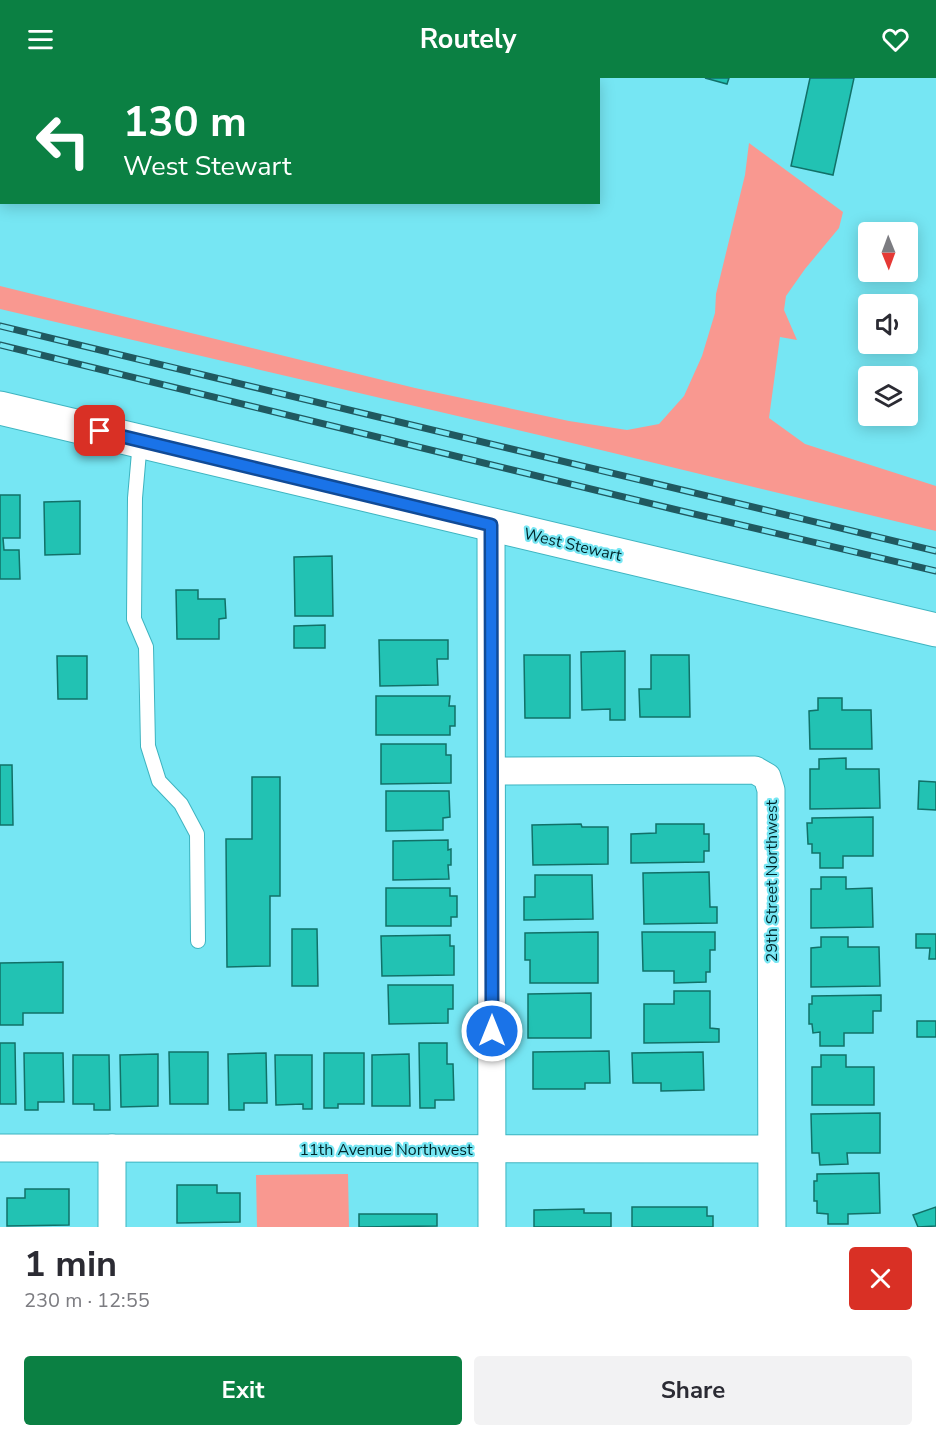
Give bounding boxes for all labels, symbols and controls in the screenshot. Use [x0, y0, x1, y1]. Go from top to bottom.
text: Routely [420, 21, 516, 58]
icon: menu [24, 23, 57, 56]
icon: heart [879, 23, 912, 56]
text: 130 m [123, 94, 247, 151]
icon: left [24, 102, 102, 180]
text: West Stewart [123, 148, 291, 185]
north arrow [858, 222, 918, 282]
map controls [858, 222, 918, 426]
button: sound [858, 294, 918, 354]
button: layers [858, 366, 918, 426]
pin [74, 405, 125, 456]
icon: arrive [83, 414, 116, 447]
street label: West Stewart [522, 523, 624, 567]
street label: 29th Street Northwest [761, 799, 783, 962]
position arrow [460, 999, 524, 1063]
street label: 11th Avenue Northwest [299, 1139, 473, 1161]
text: 1 min [24, 1240, 117, 1289]
button: close [849, 1247, 912, 1310]
text: 230 m · 12:55 [24, 1287, 150, 1314]
button: Exit [24, 1356, 462, 1425]
button: Share [474, 1356, 912, 1425]

